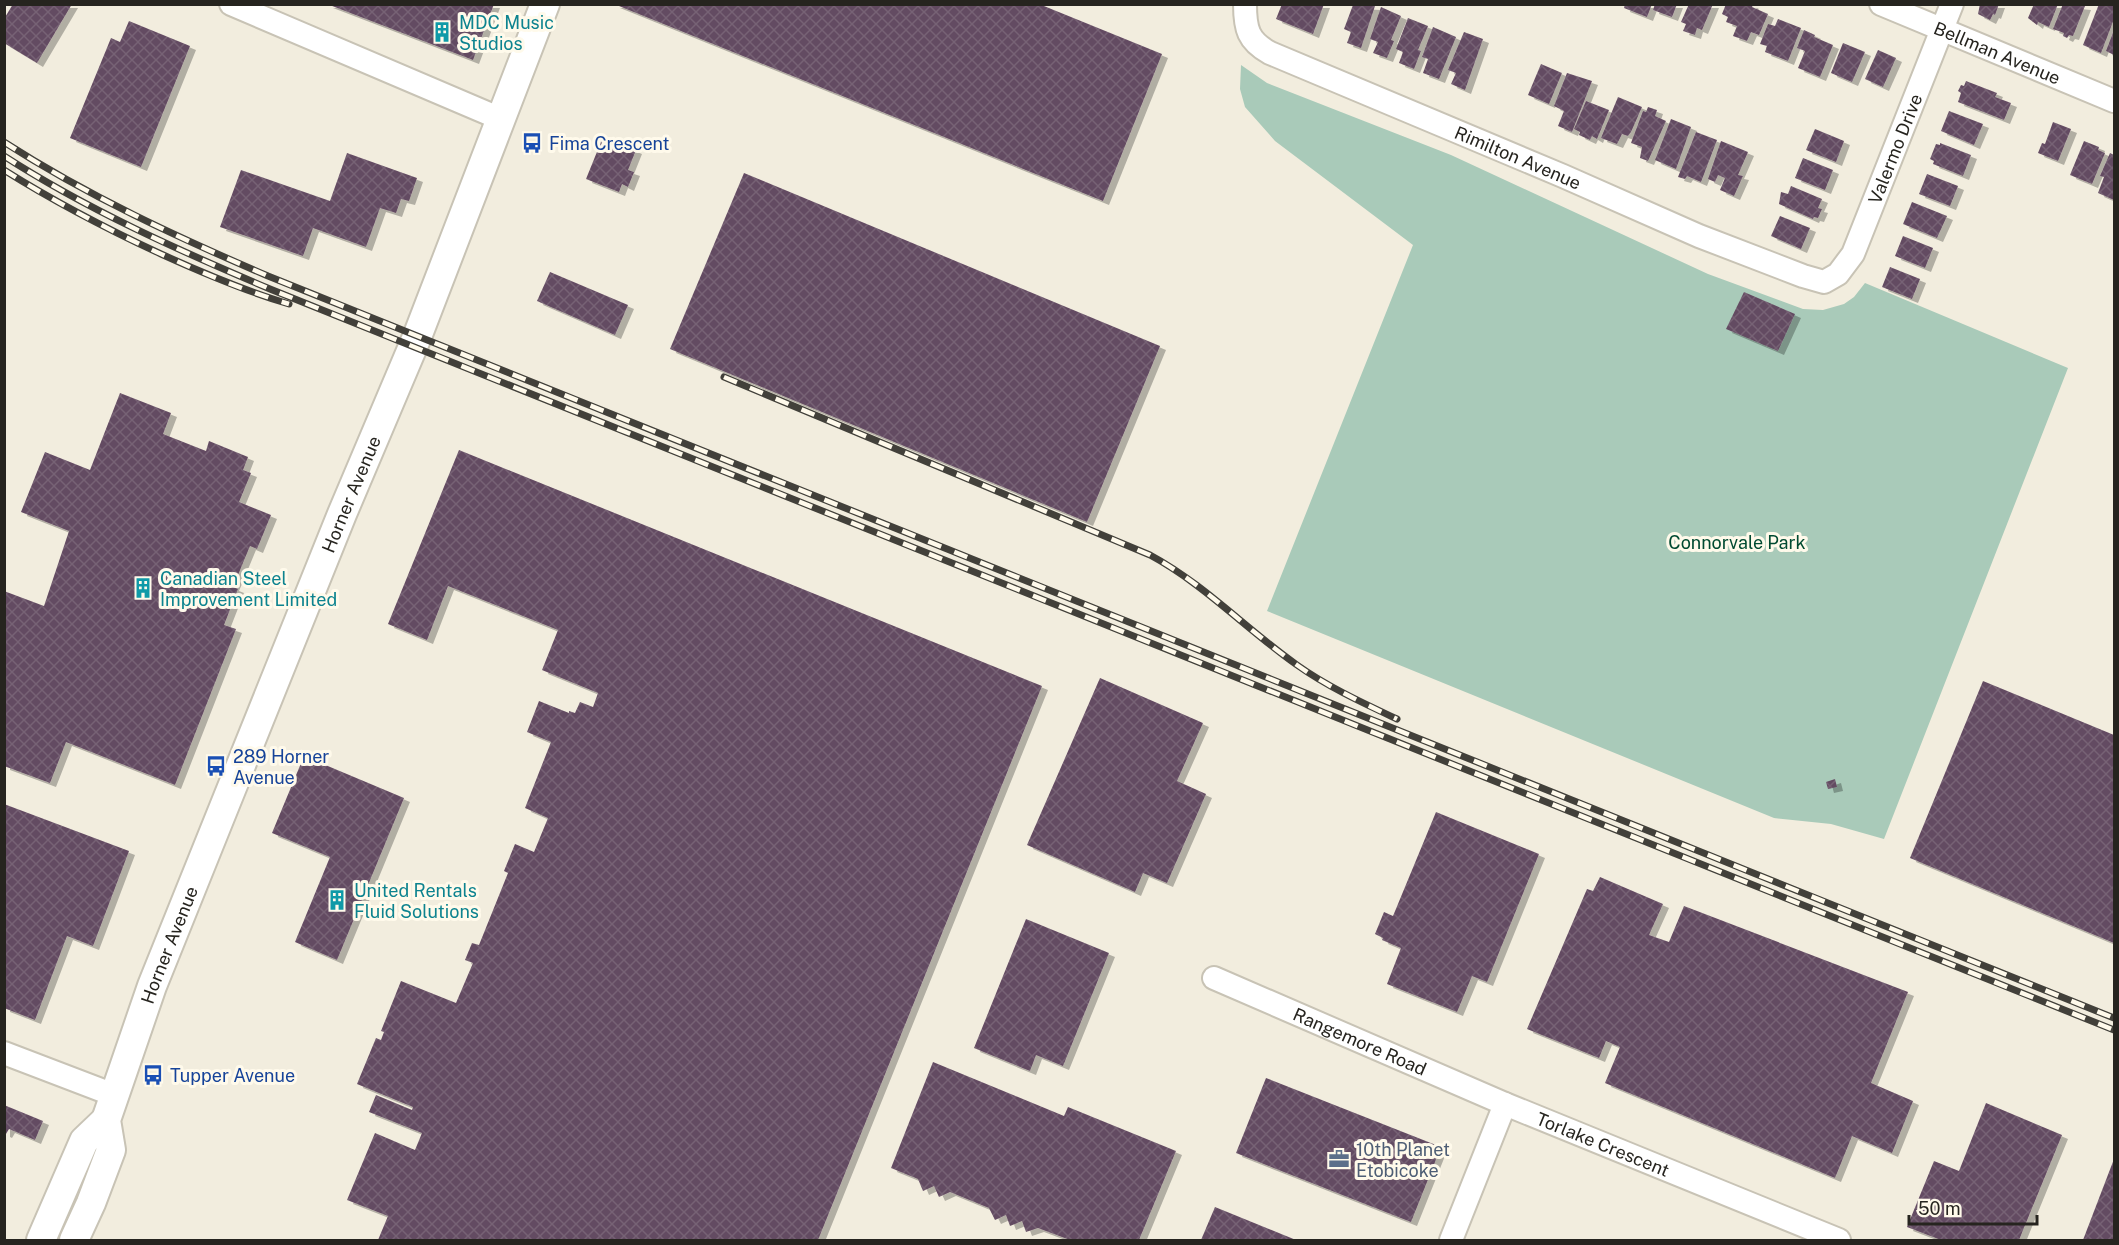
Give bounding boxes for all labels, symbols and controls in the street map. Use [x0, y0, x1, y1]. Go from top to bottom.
place label: MDC Music Studios [459, 12, 554, 54]
street label: Bellman Avenue [1931, 17, 2064, 88]
building icon: MDC Music Studios [430, 20, 454, 44]
street label: Valermo Drive [1863, 91, 1926, 207]
street label: Rimilton Avenue [1452, 121, 1584, 193]
bus stop icon: Fima Crescent [520, 131, 544, 155]
place label: Fima Crescent [549, 133, 670, 154]
street label: Horner Avenue [317, 432, 384, 556]
park label: Connorvale Park [1668, 532, 1806, 553]
place label: Canadian Steel Improvement Limited [160, 568, 337, 610]
building icon: Canadian Steel Improvement Limited [131, 576, 155, 600]
place label: 289 Horner Avenue [233, 746, 329, 788]
bus stop icon: 289 Horner Avenue [204, 754, 228, 778]
place label: United Rentals Fluid Solutions [354, 880, 479, 922]
street label: Horner Avenue [136, 883, 202, 1006]
building icon: United Rentals Fluid Solutions [325, 888, 349, 912]
street label: Rangemore Road [1290, 1003, 1430, 1079]
bus stop icon: Tupper Avenue [141, 1063, 165, 1087]
place label: Tupper Avenue [170, 1065, 295, 1086]
street label: Torlake Crescent [1534, 1107, 1673, 1180]
place label: 10th Planet Etobicoke [1356, 1139, 1450, 1181]
office icon: 10th Planet Etobicoke [1327, 1147, 1351, 1171]
scale bar [1909, 1188, 2036, 1226]
text: 50 m [1918, 1198, 1961, 1219]

